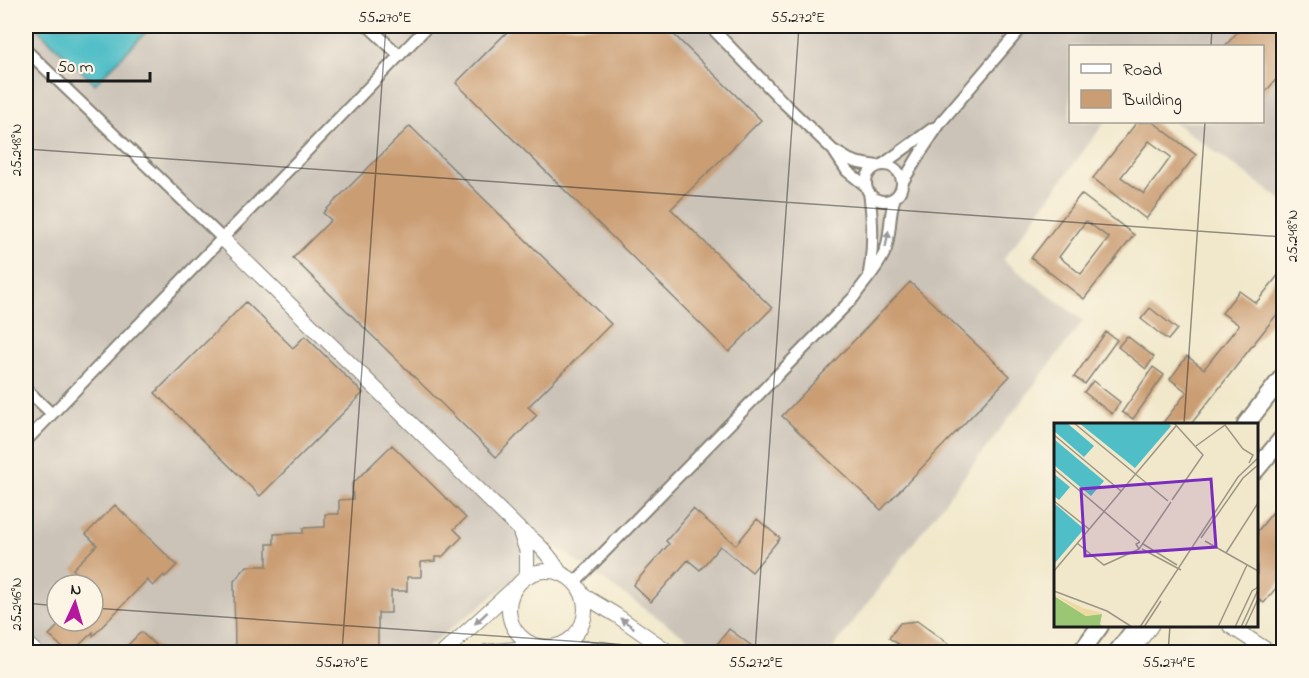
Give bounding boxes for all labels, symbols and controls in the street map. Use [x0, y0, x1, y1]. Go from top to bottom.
text: 55.270°E [358, 7, 412, 29]
text: 55.272°E [771, 7, 825, 29]
scale bar [48, 45, 150, 83]
legend [1069, 45, 1264, 123]
text: 50 m [57, 55, 94, 81]
text: Road [1123, 58, 1162, 84]
text: Building [1122, 88, 1182, 115]
text: 25.248°N [6, 124, 28, 176]
text: 25.248°N [1282, 210, 1304, 262]
one-way arrow [883, 229, 892, 248]
inset map [1054, 423, 1258, 627]
north arrow [45, 573, 105, 633]
text: 25.246°N [6, 577, 28, 631]
text: N [70, 578, 82, 602]
one-way arrow [474, 611, 488, 625]
one-way arrow [619, 618, 635, 629]
text: 55.270°E [315, 652, 369, 674]
text: 55.272°E [729, 652, 783, 674]
text: 55.274°E [1142, 652, 1196, 674]

